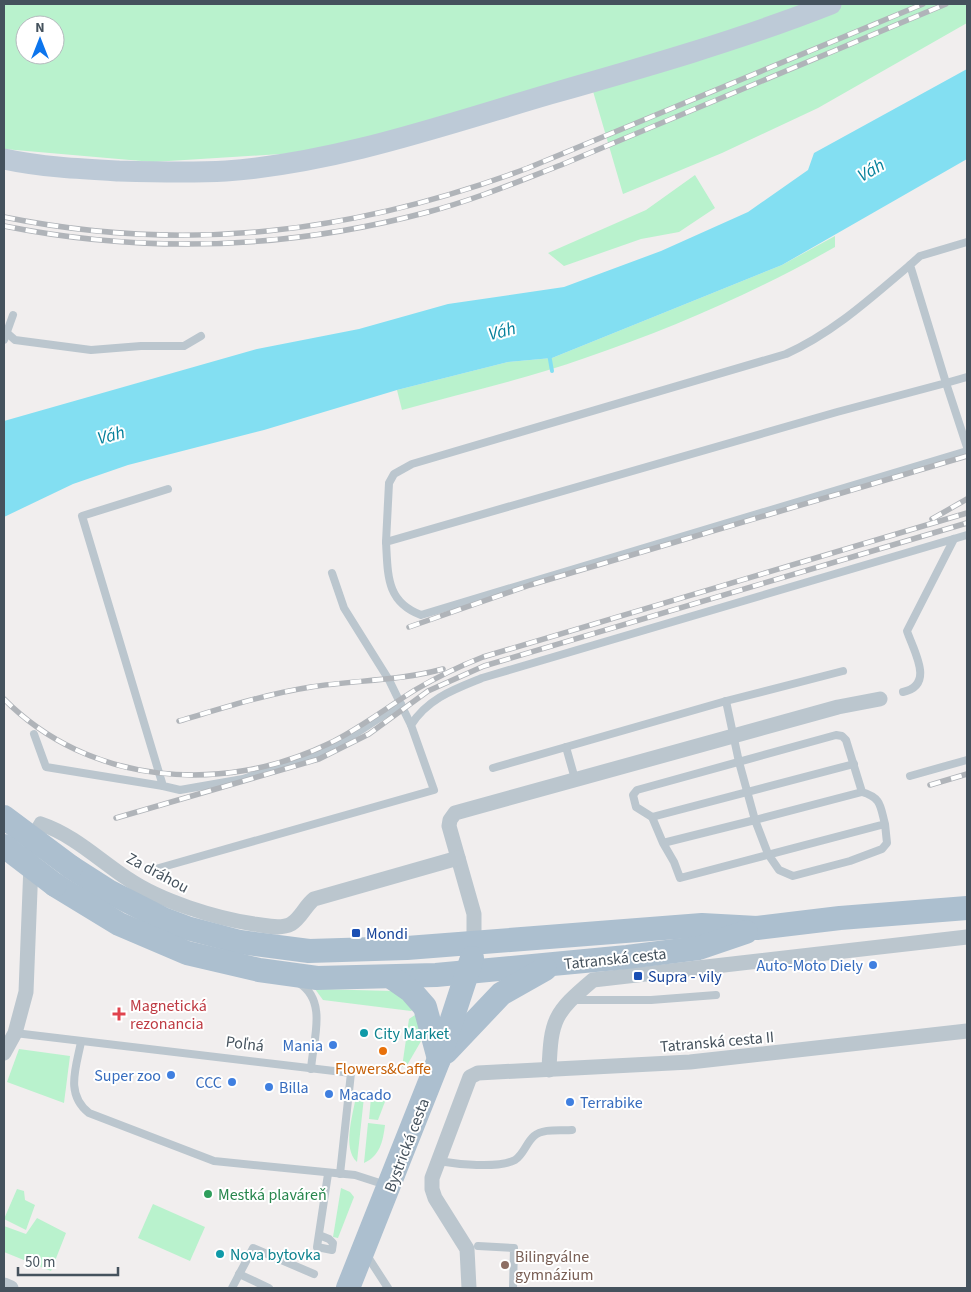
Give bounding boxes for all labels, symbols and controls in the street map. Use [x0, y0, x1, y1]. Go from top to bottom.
north arrow [15, 15, 65, 65]
text: N [35, 18, 45, 38]
water label: Váh [853, 153, 889, 188]
water label: Váh [486, 316, 519, 347]
water label: Váh [95, 420, 128, 451]
street label: Za dráhou [122, 847, 193, 899]
place label: Mondi [366, 923, 408, 945]
marker: Mondi [350, 927, 362, 939]
street label: Tatranská cesta [563, 943, 667, 975]
place label: Auto-Moto Diely [756, 955, 864, 977]
marker: Auto-Moto Diely [867, 959, 879, 971]
place label: Supra - vily [648, 966, 722, 988]
marker: Supra - vily [632, 970, 644, 982]
place label: Magnetická rezonancia [130, 995, 207, 1035]
marker: Magnetická rezonancia [112, 1007, 126, 1021]
place label: City Market [374, 1023, 450, 1045]
street label: Tatranská cesta II [659, 1026, 775, 1058]
marker: City Market [358, 1027, 370, 1039]
street label: Poľná [224, 1031, 265, 1057]
place label: Mania [283, 1035, 323, 1057]
marker: Mania [327, 1039, 339, 1051]
marker: Flowers&Caffe [377, 1045, 389, 1057]
place label: Flowers&Caffe [335, 1058, 431, 1080]
place label: Super zoo [94, 1065, 161, 1087]
marker: Super zoo [165, 1069, 177, 1081]
place label: CCC [196, 1072, 222, 1094]
marker: CCC [226, 1076, 238, 1088]
place label: Billa [279, 1077, 309, 1099]
marker: Billa [263, 1081, 275, 1093]
place label: Macado [339, 1084, 391, 1106]
marker: Macado [323, 1088, 335, 1100]
place label: Terrabike [580, 1092, 643, 1114]
street label: Bystrická cesta [379, 1095, 435, 1195]
marker: Terrabike [564, 1096, 576, 1108]
place label: Mestká plaváreň [218, 1184, 327, 1206]
marker: Mestká plaváreň [202, 1188, 214, 1200]
scale bar [18, 1244, 118, 1276]
place label: Nova bytovka [230, 1244, 321, 1266]
place label: Bilingválne gymnázium [515, 1246, 594, 1286]
marker: Nova bytovka [214, 1248, 226, 1260]
text: 50 m [25, 1252, 55, 1273]
marker: Bilingválne gymnázium [499, 1259, 511, 1271]

